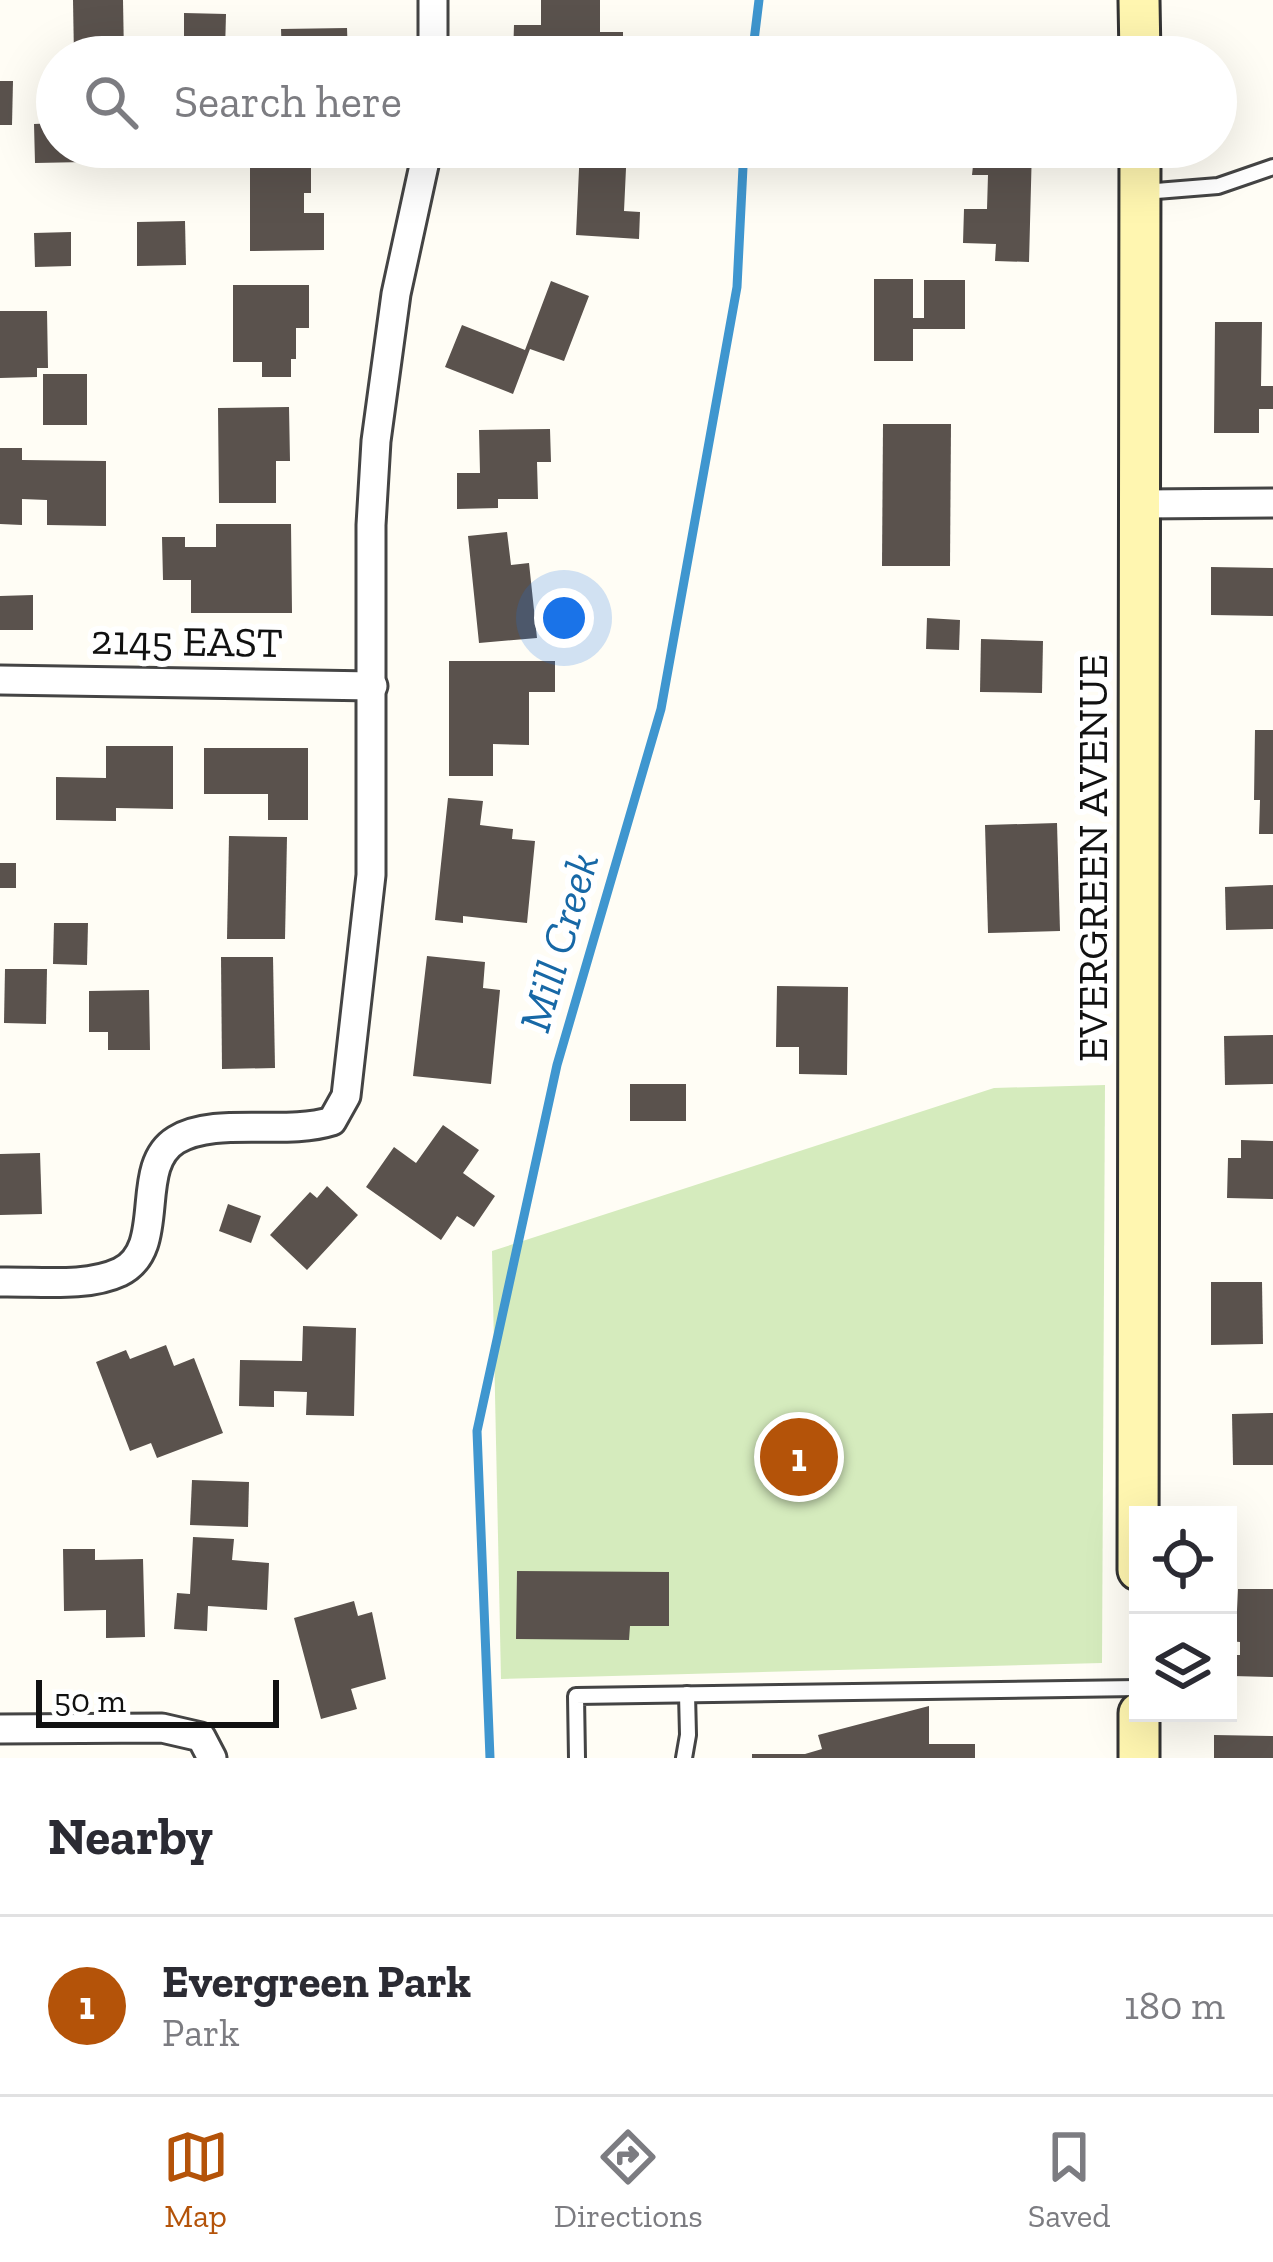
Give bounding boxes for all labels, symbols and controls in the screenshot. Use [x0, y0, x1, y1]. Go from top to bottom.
search box [36, 36, 1237, 168]
icon: search [78, 69, 144, 135]
text: Search here [174, 75, 402, 129]
your location [534, 588, 594, 648]
street label: 2145 EAST [91, 614, 283, 668]
street label: EVERGREEN AVENUE [1067, 654, 1118, 1062]
water label: Mill Creek [508, 846, 610, 1038]
pin: 1 [760, 1412, 838, 1502]
map controls [1129, 1506, 1237, 1722]
button: locate [1129, 1506, 1237, 1614]
button: layers [1129, 1614, 1237, 1722]
scale bar [36, 1674, 279, 1727]
text: 50 m [54, 1681, 126, 1720]
text: Nearby [48, 1806, 213, 1867]
text: Evergreen Park [162, 1955, 471, 2009]
text: 1 [79, 1982, 95, 2029]
text: 180 m [1124, 1982, 1225, 2029]
text: Park [162, 2009, 239, 2056]
tab: Map [163, 2124, 229, 2235]
tab: Directions [554, 2124, 703, 2235]
tab: Saved [1028, 2124, 1110, 2235]

